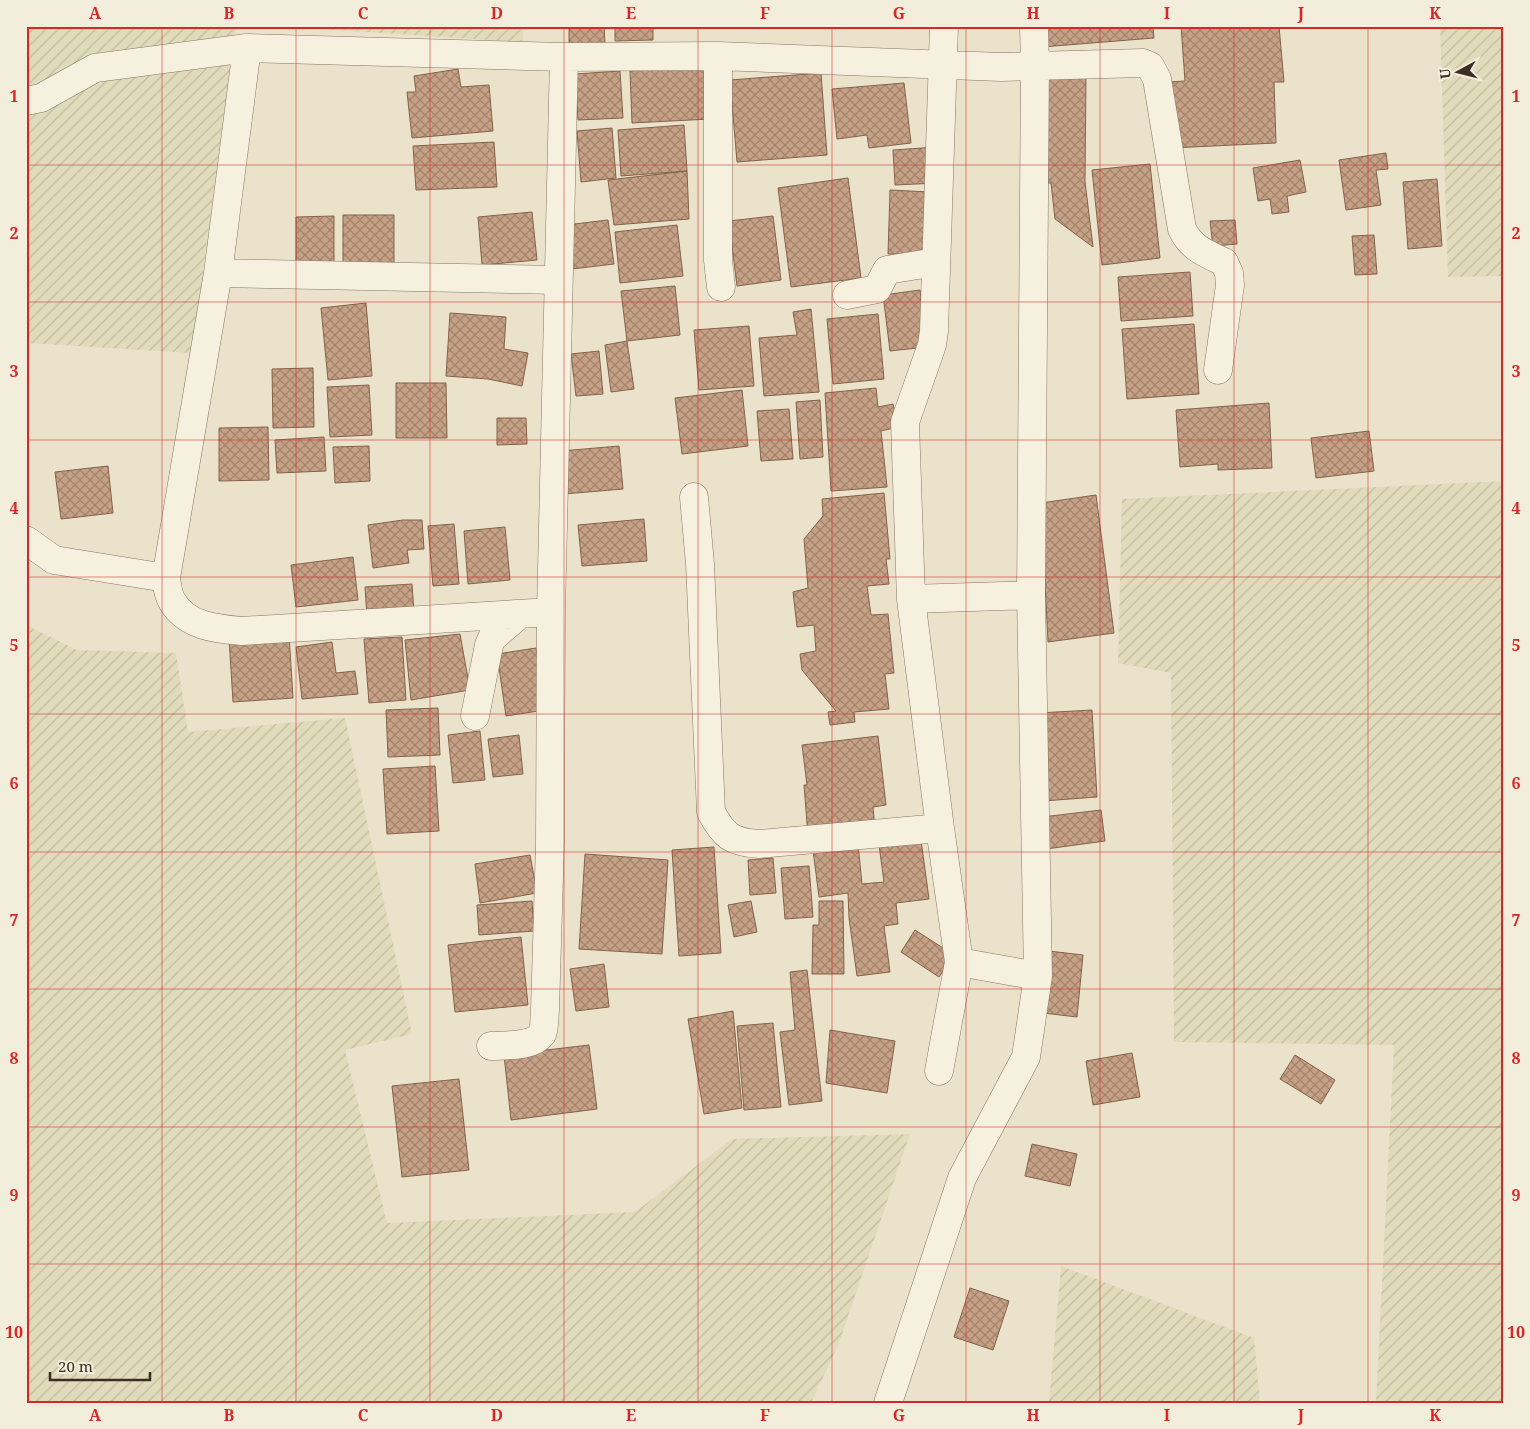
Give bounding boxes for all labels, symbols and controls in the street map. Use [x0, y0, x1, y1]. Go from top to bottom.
text: A [89, 2, 102, 24]
text: B [224, 2, 235, 24]
text: C [358, 2, 369, 24]
text: D [491, 2, 503, 24]
text: E [626, 2, 636, 24]
text: F [760, 2, 770, 24]
text: G [893, 2, 905, 24]
text: H [1026, 2, 1040, 24]
text: I [1164, 2, 1170, 24]
text: J [1297, 2, 1305, 24]
text: K [1429, 2, 1441, 24]
north arrow [1432, 48, 1482, 98]
text: U [1434, 67, 1455, 80]
text: 1 [9, 85, 19, 107]
text: 1 [1511, 85, 1521, 107]
text: 2 [9, 222, 19, 244]
text: 2 [1511, 222, 1521, 244]
text: 3 [9, 360, 19, 382]
text: 3 [1511, 360, 1521, 382]
text: 4 [9, 497, 19, 519]
text: 4 [1511, 497, 1521, 519]
text: 5 [9, 634, 19, 656]
text: 5 [1511, 634, 1521, 656]
text: 6 [9, 772, 19, 794]
text: 6 [1511, 772, 1521, 794]
text: 7 [9, 909, 19, 931]
text: 7 [1511, 909, 1521, 931]
text: 8 [9, 1047, 19, 1069]
text: 8 [1511, 1047, 1521, 1069]
text: 9 [9, 1184, 19, 1206]
text: 9 [1511, 1184, 1521, 1206]
text: 10 [5, 1321, 23, 1343]
text: 10 [1507, 1321, 1525, 1343]
scale bar [50, 1349, 150, 1381]
text: 20 m [58, 1356, 93, 1376]
text: A [89, 1404, 102, 1426]
text: B [224, 1404, 235, 1426]
text: C [358, 1404, 369, 1426]
text: D [491, 1404, 503, 1426]
text: E [626, 1404, 636, 1426]
text: F [760, 1404, 770, 1426]
text: G [893, 1404, 905, 1426]
text: H [1026, 1404, 1040, 1426]
text: I [1164, 1404, 1170, 1426]
text: J [1297, 1404, 1305, 1426]
text: K [1429, 1404, 1441, 1426]

